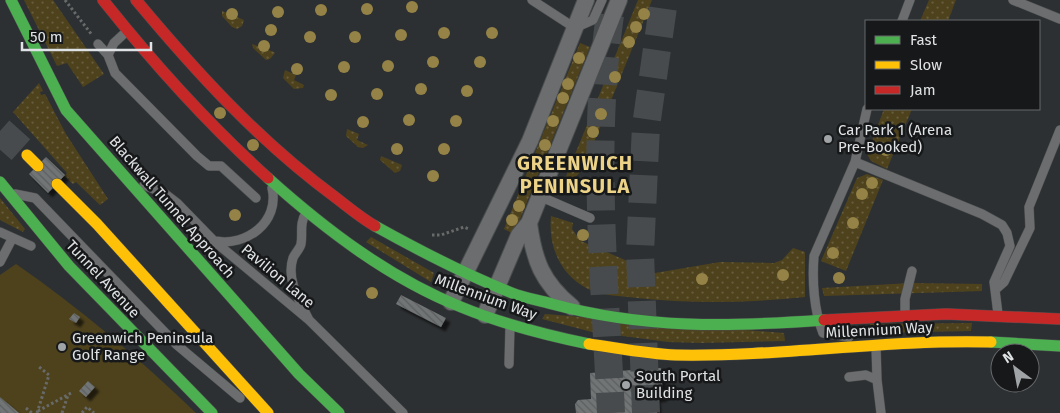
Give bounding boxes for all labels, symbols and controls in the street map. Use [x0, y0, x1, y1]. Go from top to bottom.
scale bar [22, 20, 151, 52]
legend [865, 20, 1040, 110]
text: 50 m [30, 28, 63, 46]
text: Fast [910, 31, 937, 49]
text: Slow [910, 56, 942, 74]
text: Jam [910, 81, 936, 99]
place label: Car Park 1 (Arena Pre-Booked) [838, 121, 952, 156]
street label: Blackwall Tunnel Approach [105, 132, 239, 282]
marker: Car Park 1 (Arena Pre-Booked) [822, 133, 834, 145]
district label: GREENWICH PENINSULA [517, 151, 633, 198]
street label: Tunnel Avenue [62, 236, 144, 322]
street label: Pavilion Lane [238, 240, 318, 312]
street label: Millennium Way [432, 270, 540, 324]
street label: Millennium Way [825, 318, 934, 342]
place label: Greenwich Peninsula Golf Range [72, 329, 213, 364]
marker: Greenwich Peninsula Golf Range [56, 341, 68, 353]
north arrow [990, 343, 1040, 393]
text: N [1000, 348, 1017, 367]
place label: South Portal Building [636, 367, 721, 402]
marker: South Portal Building [620, 379, 632, 391]

